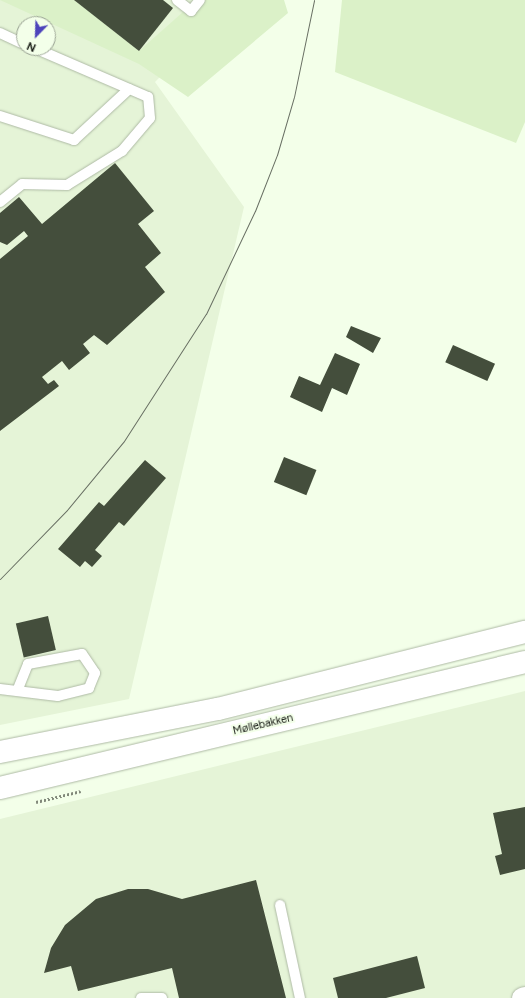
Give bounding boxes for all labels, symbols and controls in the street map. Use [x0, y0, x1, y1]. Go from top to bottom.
north arrow [16, 16, 56, 56]
text: N [25, 39, 38, 54]
street label: Møllebakken [232, 712, 294, 738]

